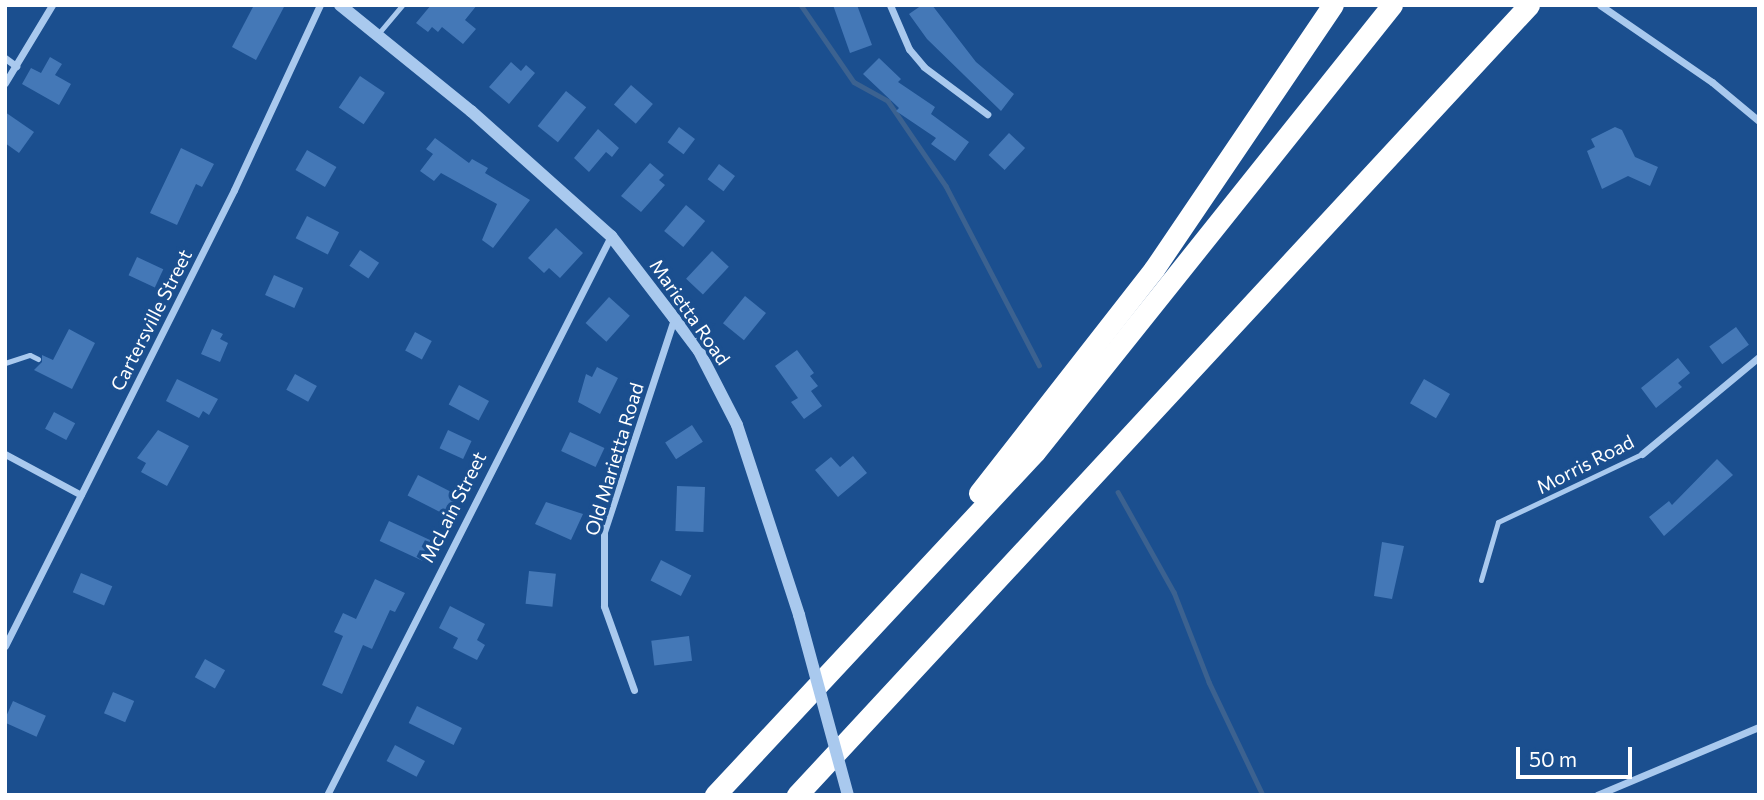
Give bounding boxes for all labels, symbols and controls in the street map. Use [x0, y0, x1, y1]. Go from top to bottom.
street label: Cartersville Street [106, 246, 196, 394]
street label: Marietta Road [645, 255, 735, 369]
street label: Old Marietta Road [580, 380, 648, 538]
street label: Morris Road [1533, 430, 1637, 498]
street label: McLain Street [415, 448, 491, 566]
scale bar [1519, 734, 1634, 778]
text: 50 m [1529, 746, 1577, 771]

